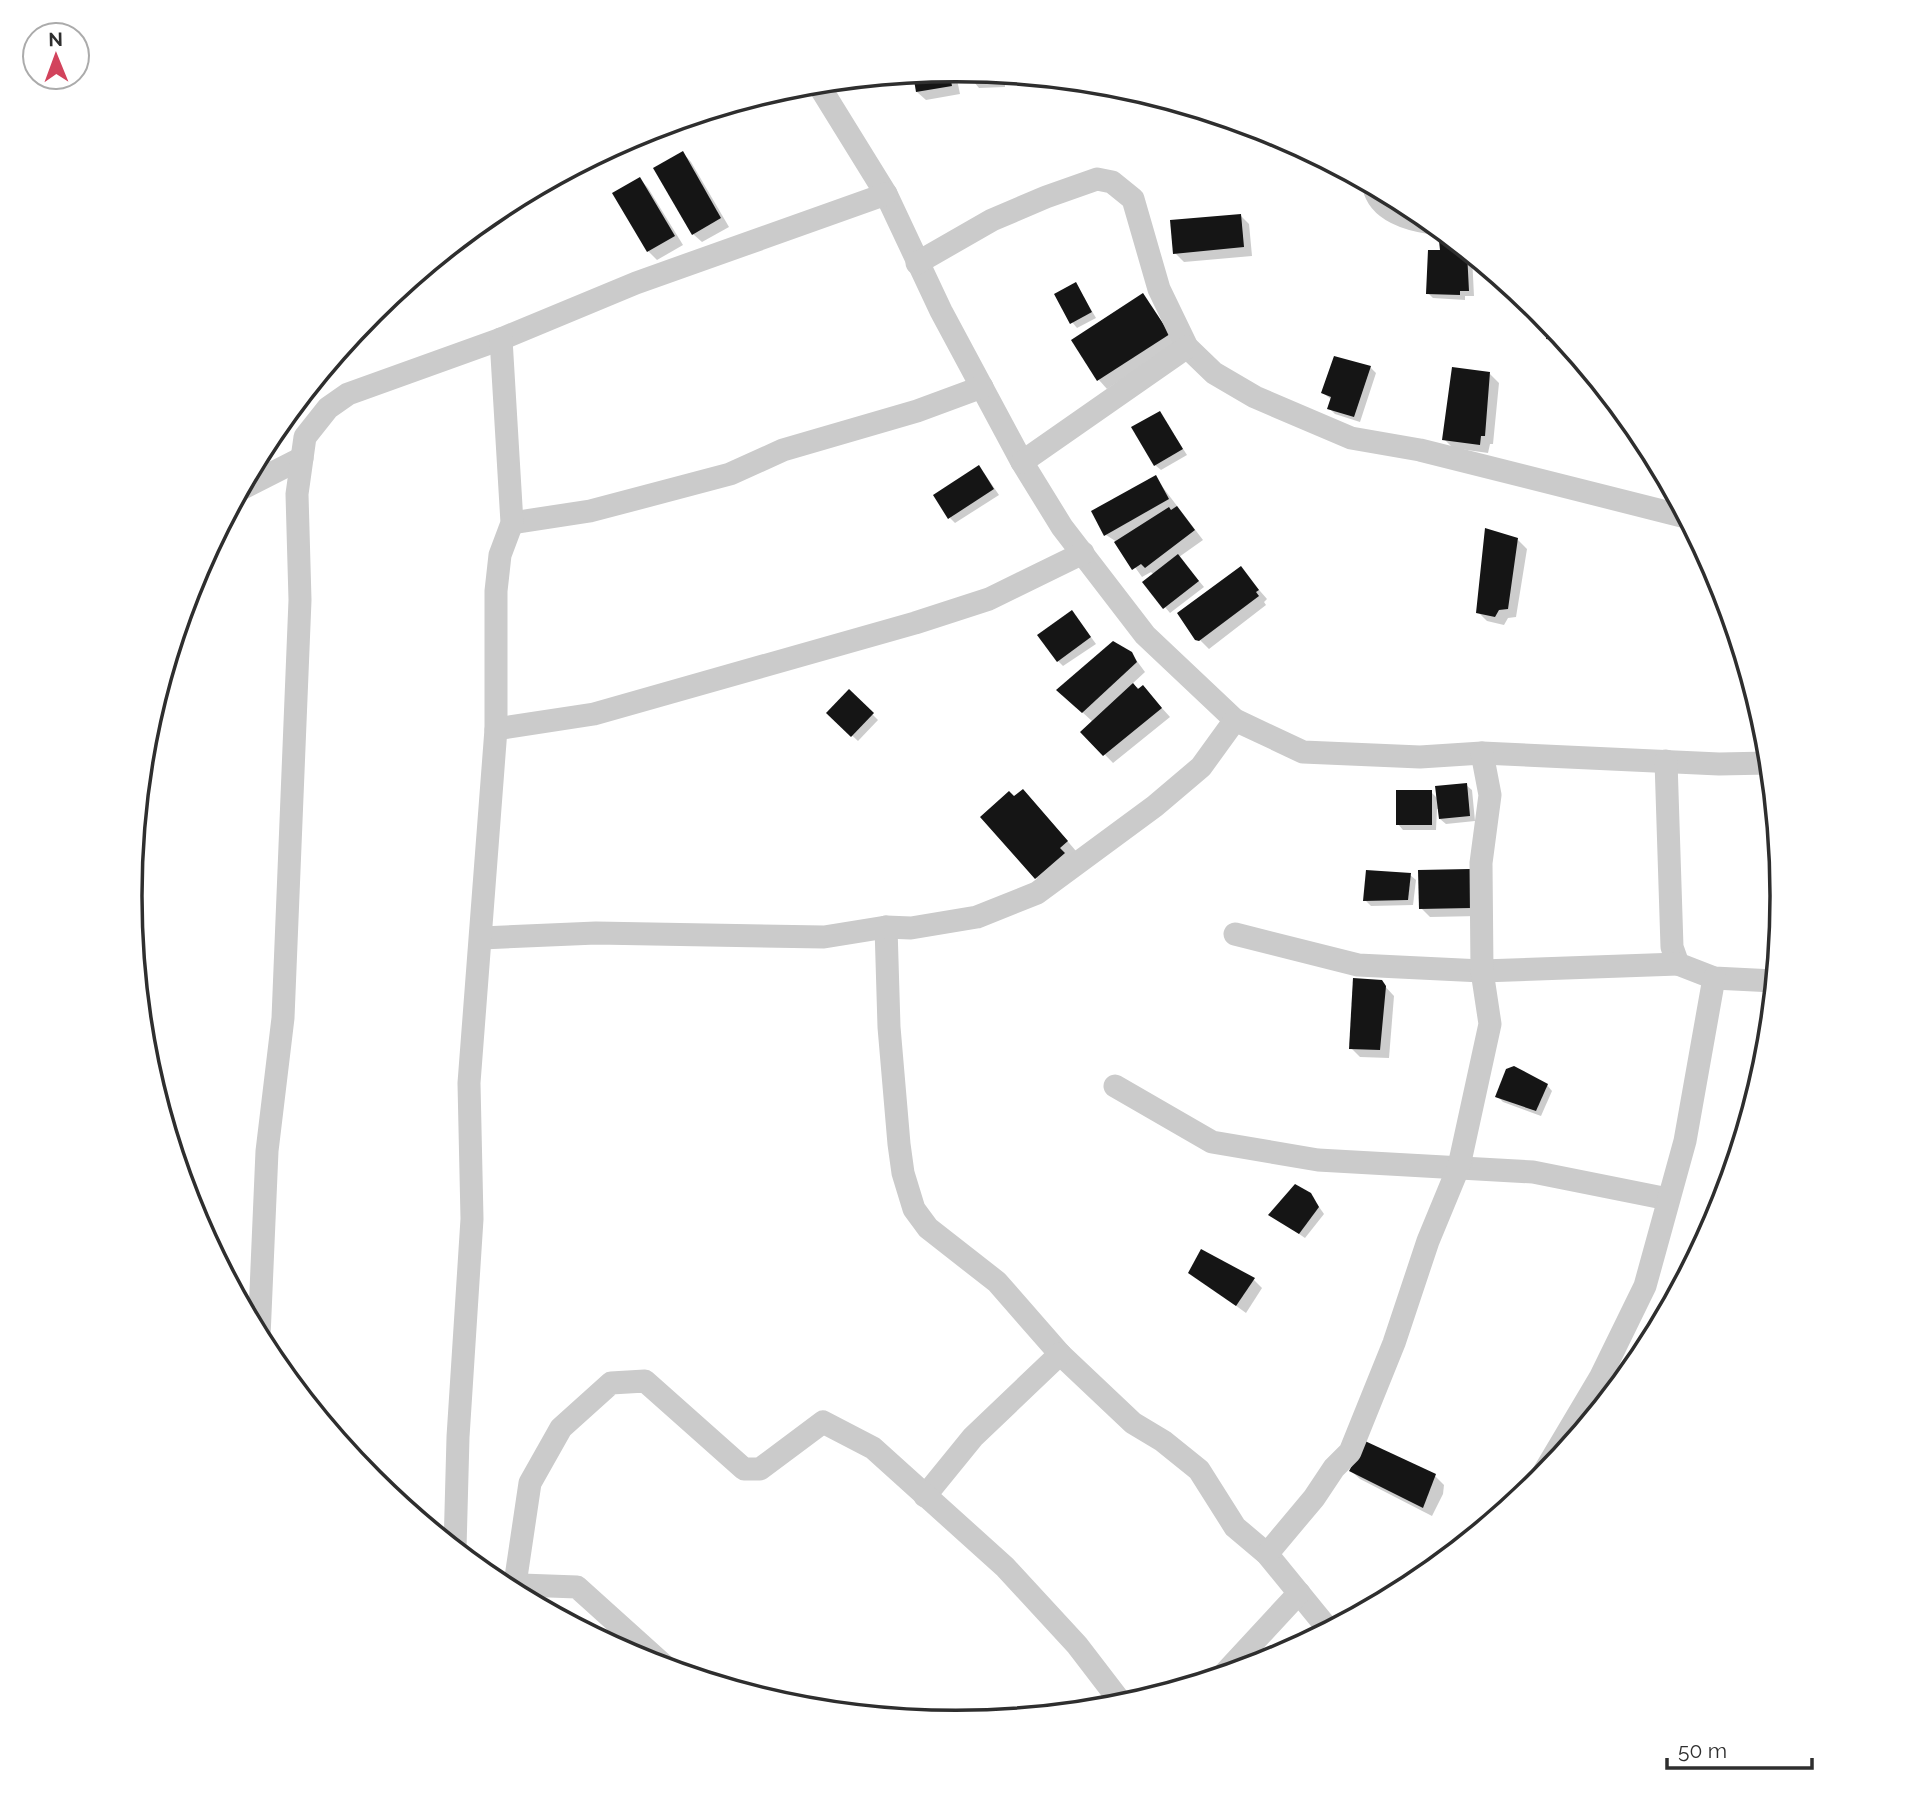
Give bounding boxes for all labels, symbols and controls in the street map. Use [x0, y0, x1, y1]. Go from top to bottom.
north arrow [21, 21, 91, 91]
text: N [48, 28, 63, 50]
scale bar [1667, 1727, 1812, 1771]
text: 50 m [1678, 1738, 1727, 1763]

